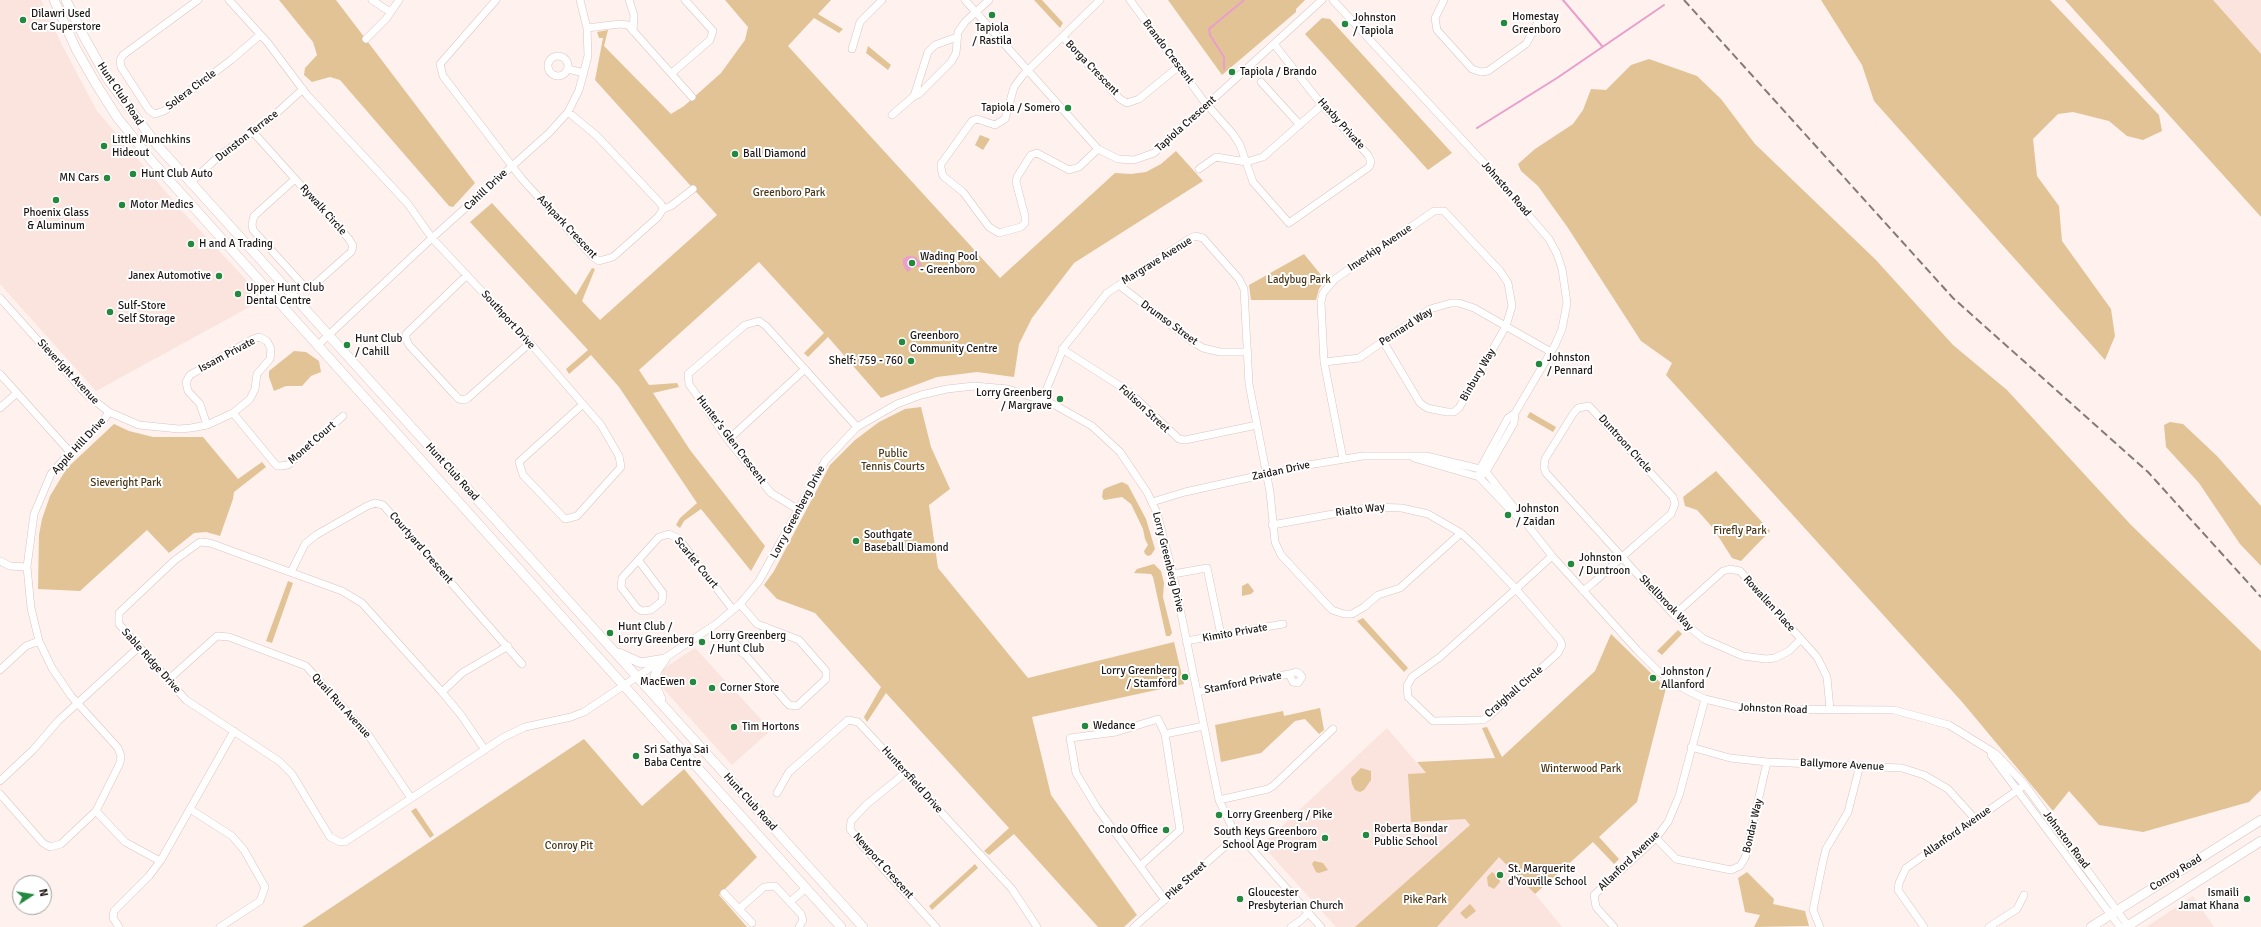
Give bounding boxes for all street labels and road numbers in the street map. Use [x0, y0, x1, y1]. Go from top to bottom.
street label: Brando Crescent [1139, 17, 1197, 87]
street label: Borga Crescent [1062, 38, 1122, 98]
street label: Hunt Club Road [94, 60, 146, 128]
street label: Solera Circle [163, 67, 219, 113]
street label: Tapiola Crescent [1153, 93, 1219, 155]
street label: Haxby Private [1315, 96, 1367, 152]
street label: Dunston Terrace [213, 107, 281, 165]
street label: Johnston Road [1478, 159, 1534, 219]
street label: Cahill Drive [462, 167, 510, 213]
street label: Rywalk Circle [297, 182, 349, 238]
street label: Ashpark Crescent [534, 192, 600, 262]
street label: Inverkip Avenue [1345, 222, 1415, 274]
street label: Margrave Avenue [1119, 234, 1195, 288]
street label: Southport Drive [478, 288, 538, 352]
street label: Drumso Street [1138, 298, 1200, 348]
street label: Pennard Way [1377, 305, 1435, 349]
street label: Issam Private [196, 335, 258, 375]
street label: Sieveright Avenue [34, 337, 102, 407]
street label: Binbury Way [1458, 346, 1498, 404]
street label: Folison Street [1116, 382, 1172, 436]
street label: Hunter's Glen Crescent [693, 393, 769, 487]
street label: Duntroon Circle [1595, 412, 1655, 476]
street label: Apple Hill Drive [49, 415, 109, 477]
street label: Monet Court [285, 419, 339, 467]
street label: Hunt Club Road [423, 440, 481, 504]
street label: Zaidan Drive [1251, 458, 1311, 484]
street label: Lorry Greenberg Drive [768, 463, 828, 561]
street label: Rialto Way [1335, 500, 1385, 520]
street label: Courtyard Crescent [386, 510, 456, 586]
street label: Lorry Greenberg Drive [1149, 510, 1187, 614]
street label: Scarlet Court [671, 535, 721, 591]
street label: Shellbrook Way [1636, 572, 1696, 634]
street label: Rowallen Place [1740, 573, 1798, 635]
street label: Kimito Private [1201, 621, 1269, 645]
street label: Sable Ridge Drive [119, 626, 183, 696]
street label: Craighall Circle [1482, 663, 1546, 721]
street label: Stamford Private [1203, 669, 1283, 697]
street label: Quail Run Avenue [308, 671, 374, 741]
street label: Johnston Road [1738, 701, 1808, 717]
street label: Huntersfield Drive [879, 744, 945, 816]
street label: Ballymore Avenue [1800, 756, 1884, 774]
street label: Hunt Club Road [721, 770, 779, 834]
street label: Bondar Way [1740, 797, 1766, 855]
street label: Allanford Avenue [1920, 804, 1994, 860]
street label: Johnston Road [2040, 809, 2092, 871]
street label: Allanford Avenue [1595, 828, 1663, 894]
street label: Newport Crescent [850, 830, 916, 902]
street label: Conroy Road [2148, 852, 2204, 894]
street label: Pike Street [1163, 859, 1209, 903]

